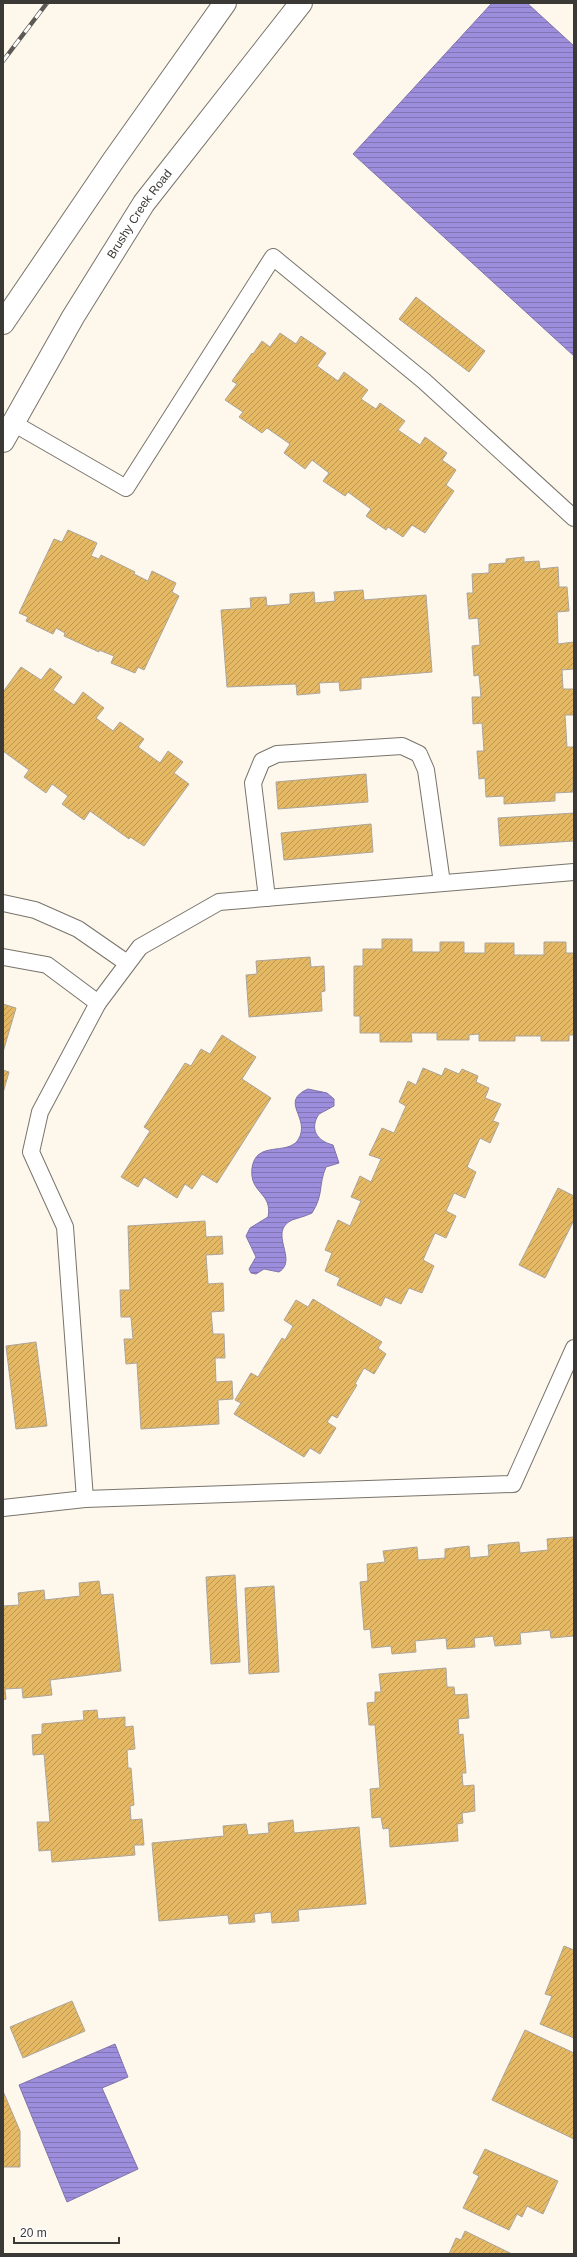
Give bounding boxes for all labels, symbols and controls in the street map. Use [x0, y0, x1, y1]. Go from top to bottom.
street label: Brushy Creek Road [104, 167, 175, 261]
scale bar [14, 2219, 119, 2245]
text: 20 m [20, 2226, 47, 2240]

